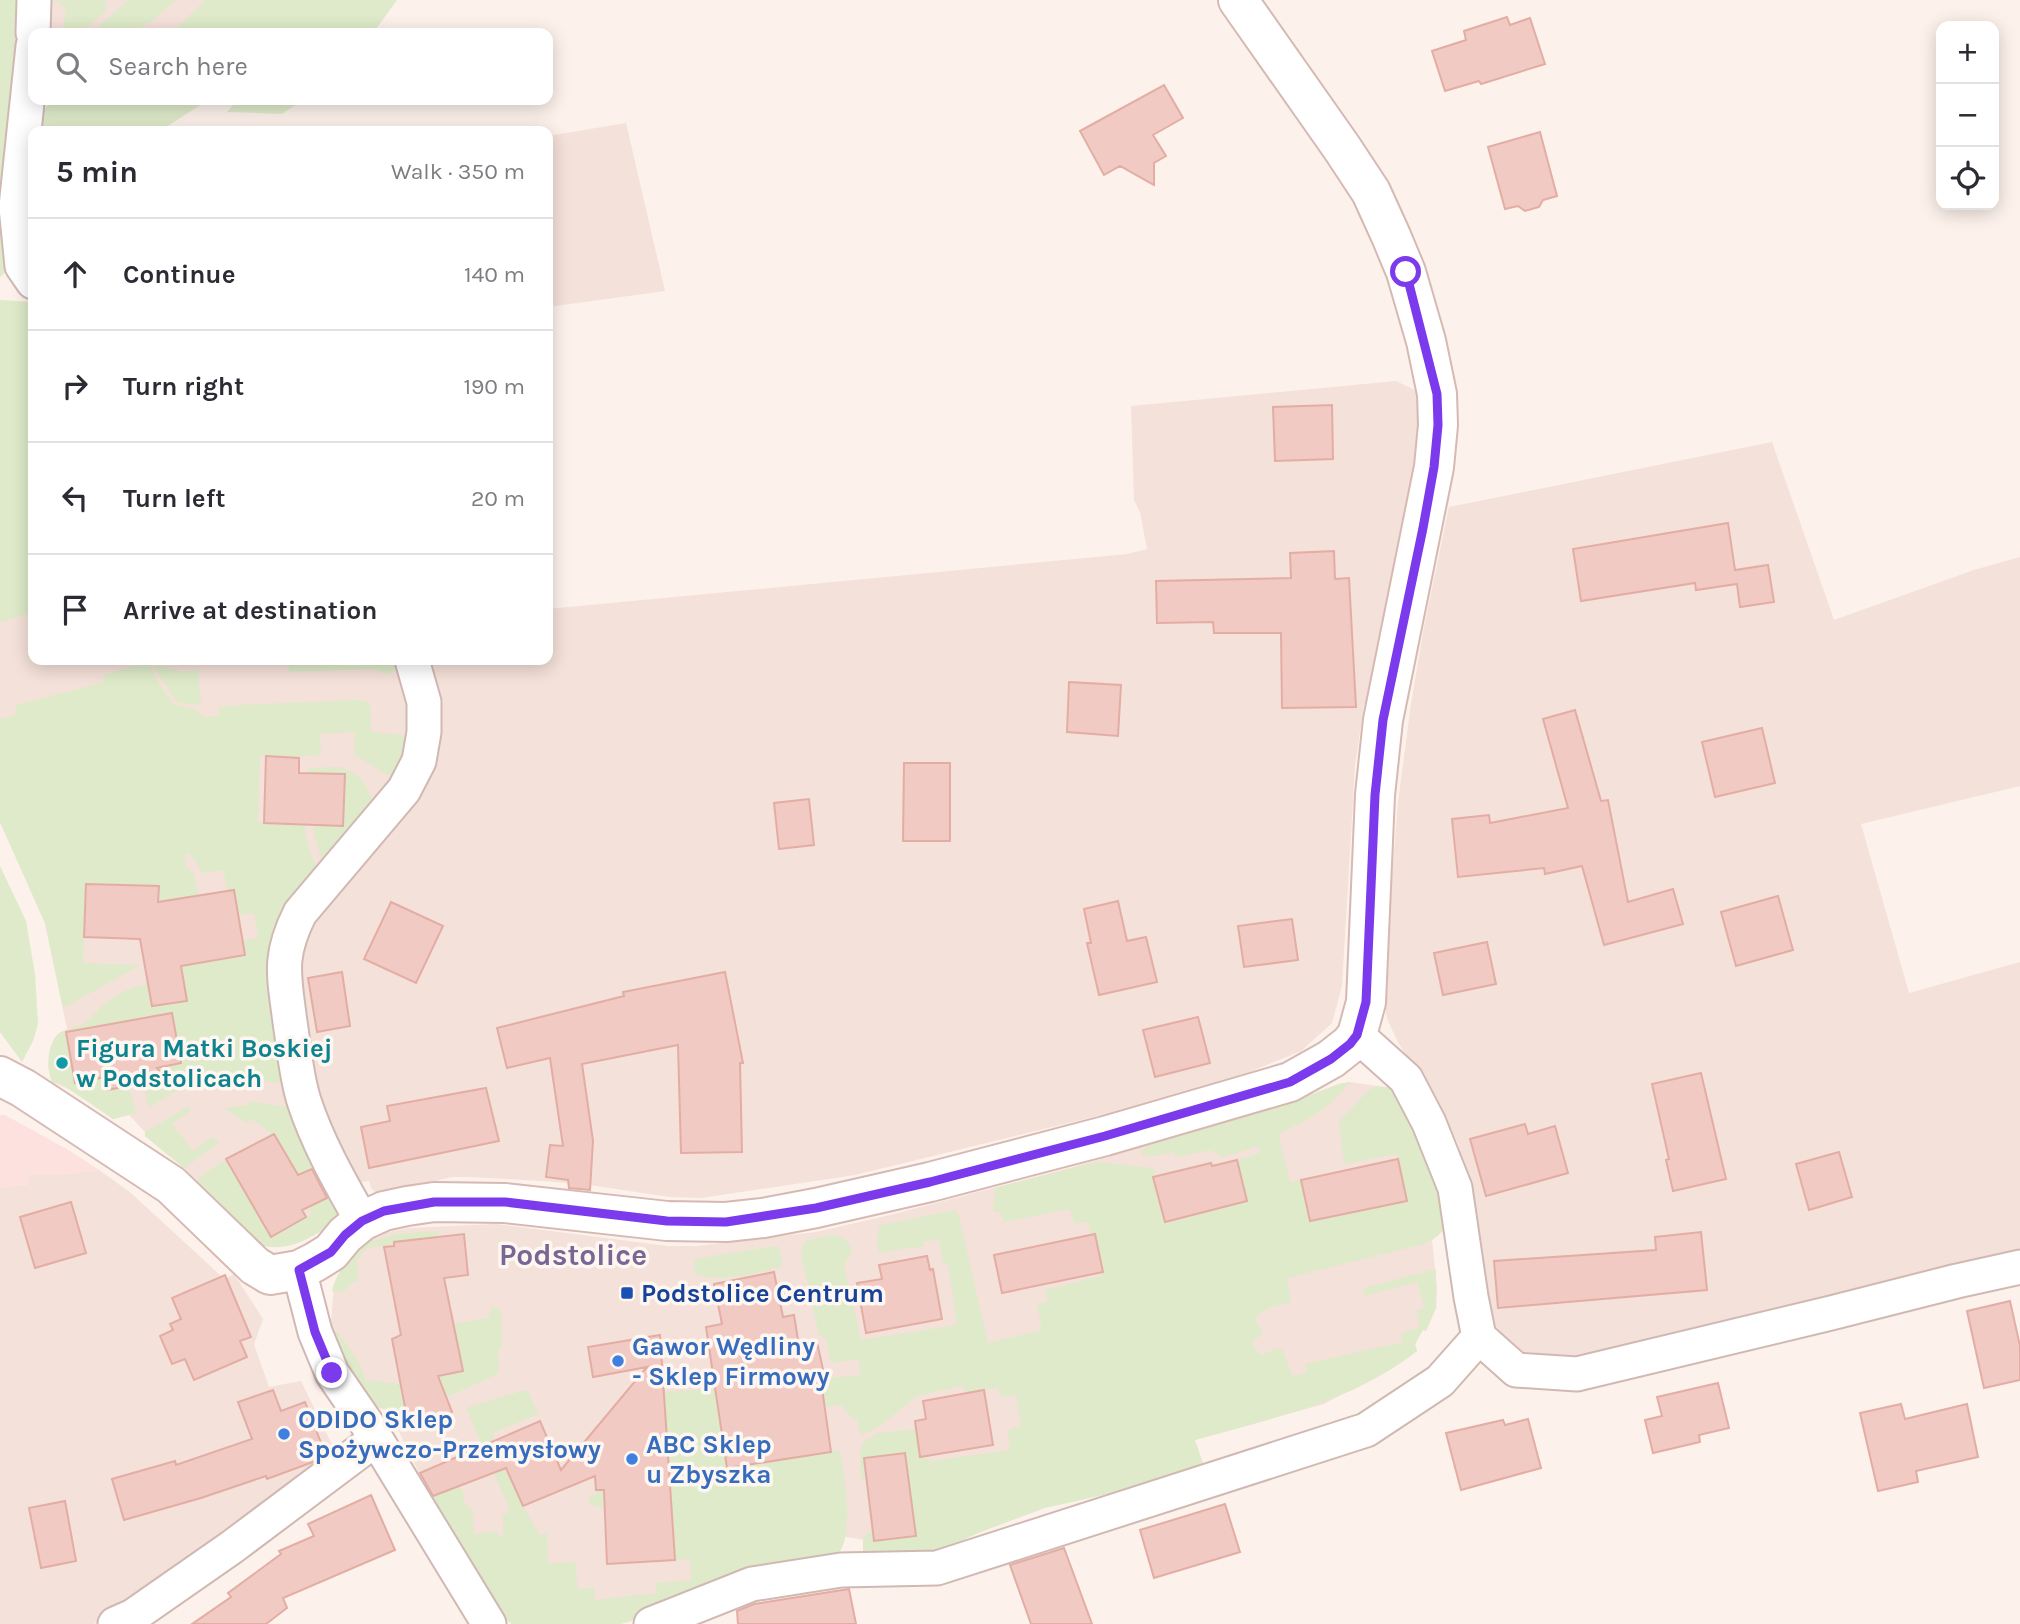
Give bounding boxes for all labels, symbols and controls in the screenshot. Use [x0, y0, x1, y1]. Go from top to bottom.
map controls [1936, 21, 1999, 210]
button: + [1936, 21, 1999, 84]
search box [28, 28, 553, 105]
icon: search [52, 48, 90, 86]
text: Search here [108, 51, 248, 82]
button: − [1936, 84, 1999, 147]
button: locate [1936, 147, 1999, 210]
text: 5 min [56, 154, 138, 190]
text: Walk · 350 m [391, 158, 525, 185]
icon: ahead [56, 255, 94, 293]
route start [1390, 256, 1421, 287]
text: Continue [123, 259, 235, 290]
text: 140 m [464, 261, 525, 288]
icon: right [56, 367, 94, 405]
text: Turn right [123, 371, 244, 402]
text: 190 m [463, 373, 525, 400]
icon: left [56, 479, 94, 517]
text: Turn left [123, 483, 225, 514]
text: 20 m [471, 485, 525, 512]
icon: arrive [56, 591, 94, 629]
text: Arrive at destination [123, 595, 377, 626]
place label: Figura Matki Boskiej w Podstolicach [76, 1033, 333, 1094]
marker: Figura Matki Boskiej w Podstolicach [54, 1055, 70, 1071]
district label: Podstolice [499, 1237, 647, 1273]
place label: Podstolice Centrum [641, 1278, 884, 1309]
marker: Podstolice Centrum [619, 1285, 635, 1301]
place label: Gawor Wędliny - Sklep Firmowy [632, 1331, 830, 1392]
marker: Gawor Wędliny - Sklep Firmowy [610, 1353, 626, 1369]
route end [316, 1357, 347, 1388]
place label: ODIDO Sklep Spożywczo-Przemysłowy [298, 1404, 601, 1465]
marker: ODIDO Sklep Spożywczo-Przemysłowy [276, 1426, 292, 1442]
place label: ABC Sklep u Zbyszka [646, 1429, 772, 1490]
marker: ABC Sklep u Zbyszka [624, 1451, 640, 1467]

